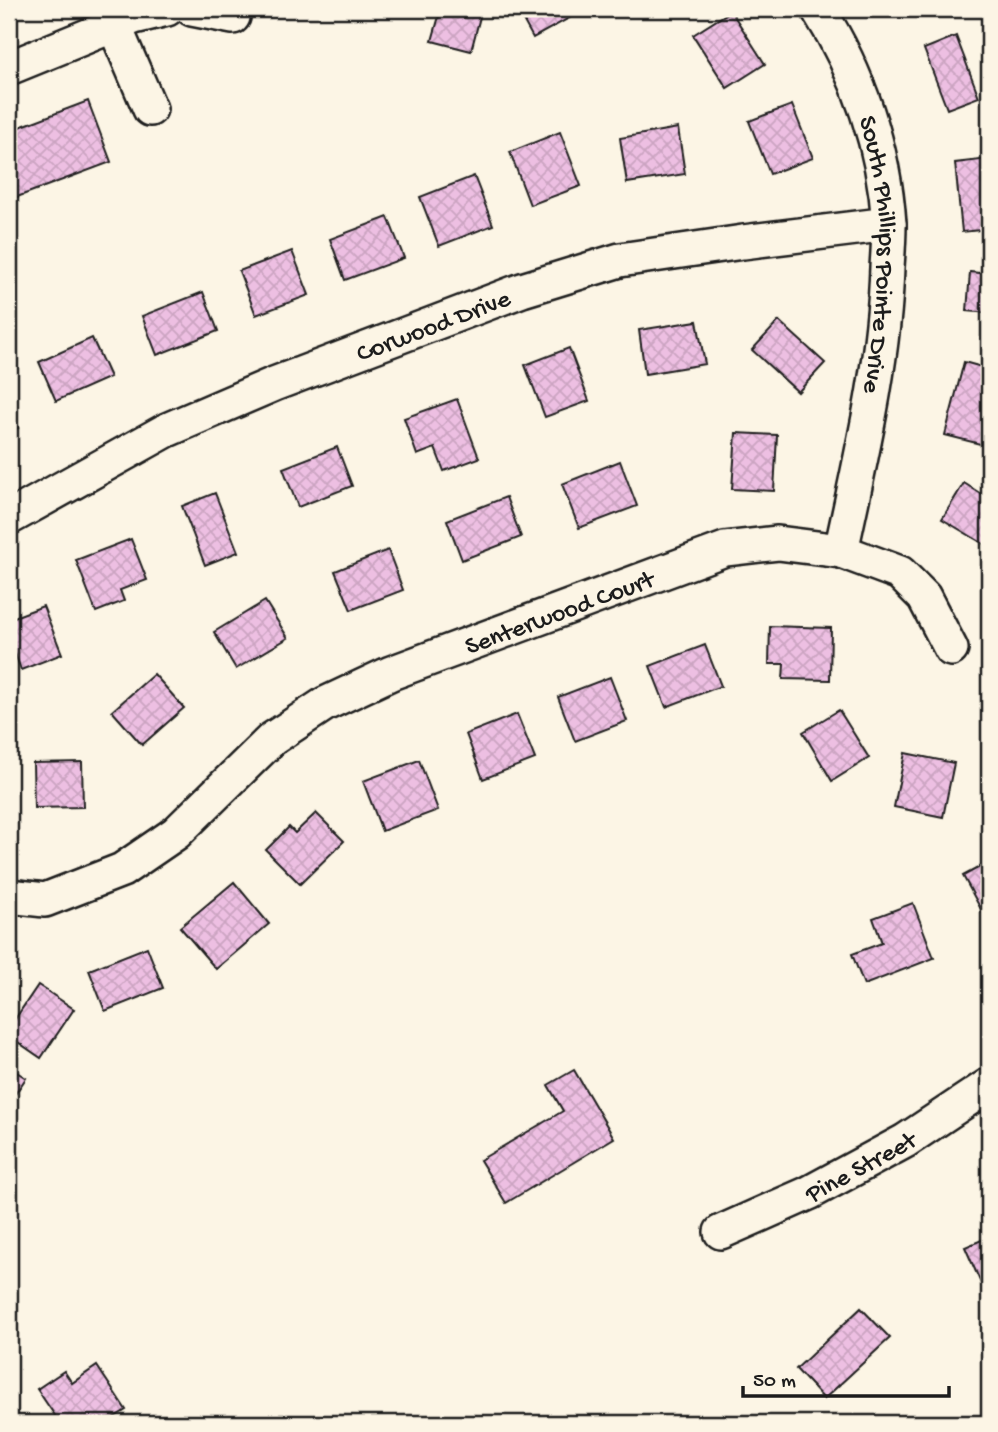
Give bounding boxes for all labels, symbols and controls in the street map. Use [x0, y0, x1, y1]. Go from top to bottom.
street label: South Phillips Pointe Drive [849, 113, 900, 396]
street label: Corwood Drive [353, 285, 516, 371]
street label: Senterwood Court [461, 565, 661, 664]
street label: Pine Street [800, 1125, 926, 1212]
scale bar [743, 1355, 949, 1399]
text: 50 m [753, 1370, 796, 1395]

